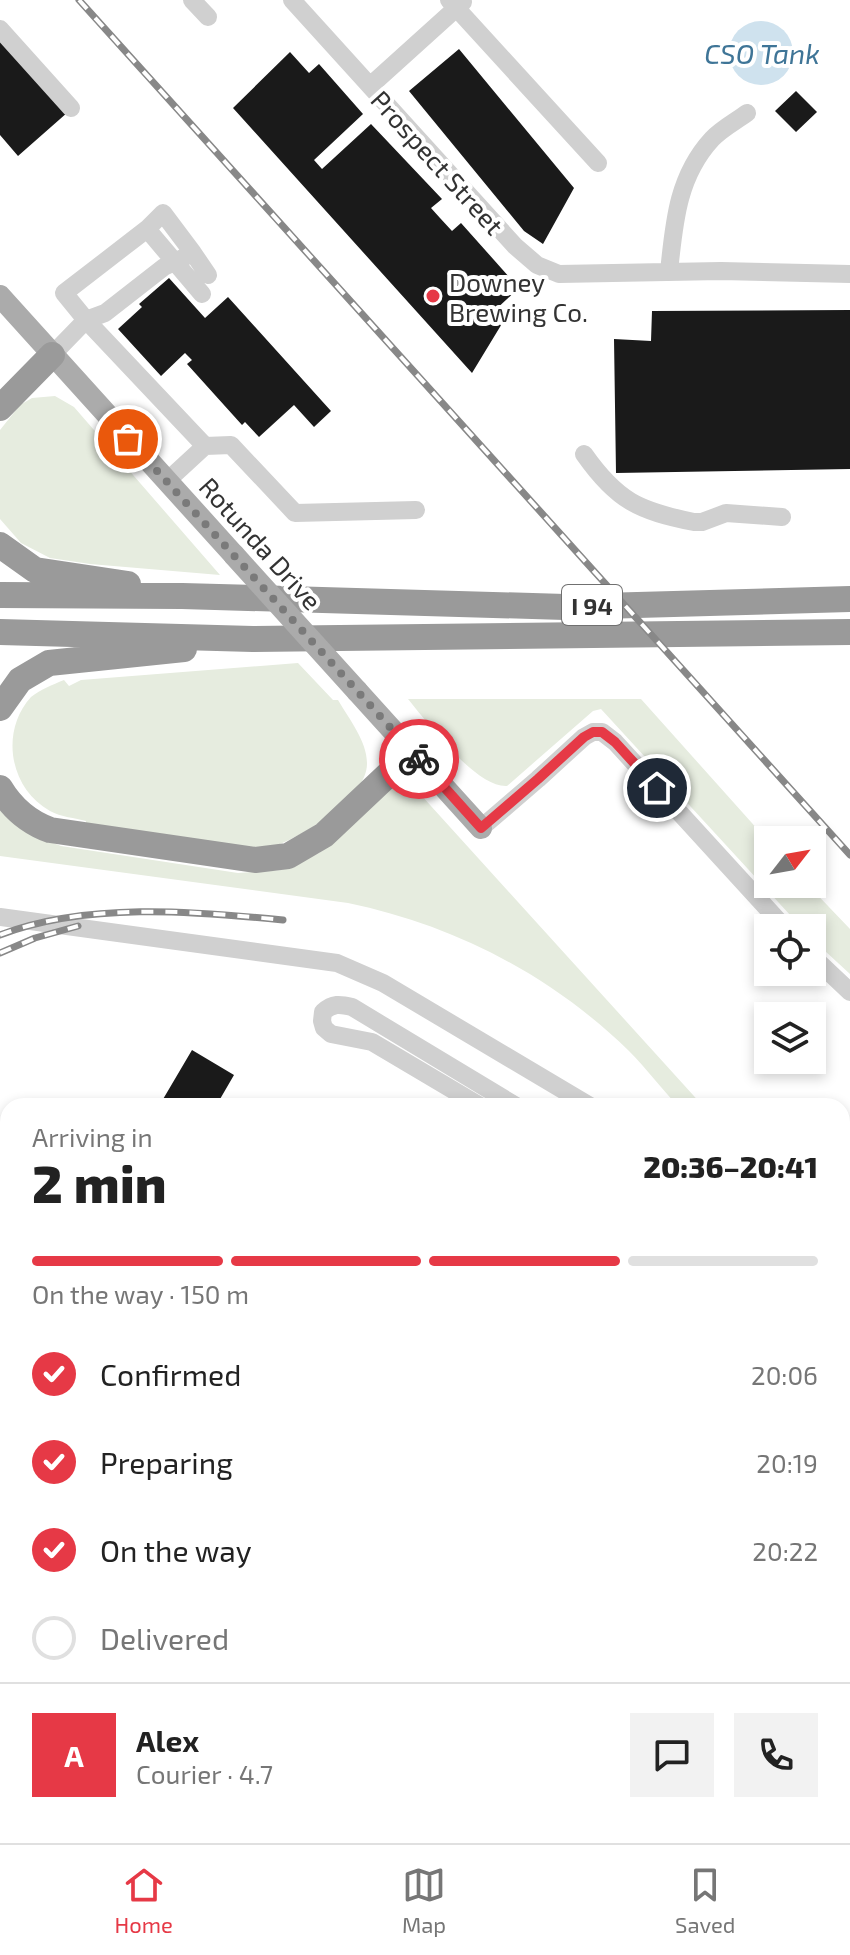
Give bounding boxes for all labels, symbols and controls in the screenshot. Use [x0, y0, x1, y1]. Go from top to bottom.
water label: CSO Tank [704, 36, 820, 70]
street label: Prospect Street [365, 84, 511, 240]
place label: Downey Brewing Co. [449, 266, 588, 327]
marker: Downey Brewing Co. [424, 287, 442, 305]
pin [94, 405, 162, 473]
icon: bag [106, 417, 150, 461]
street label: Rotunda Drive [194, 470, 328, 616]
road number: I 94 [562, 585, 622, 625]
courier [379, 719, 459, 799]
icon: bike [397, 737, 441, 781]
pin [623, 754, 691, 822]
icon: home [635, 766, 679, 810]
north arrow [754, 826, 826, 898]
map controls [754, 826, 826, 1074]
button: locate [754, 914, 826, 986]
button: layers [754, 1002, 826, 1074]
text: Arriving in [32, 1121, 153, 1152]
text: 20:36–20:41 [643, 1148, 818, 1184]
text: 2 min [32, 1151, 167, 1213]
text: On the way · 150 m [32, 1278, 249, 1309]
icon: check [32, 1352, 76, 1396]
text: Confirmed [100, 1356, 241, 1392]
text: 20:06 [751, 1359, 818, 1390]
icon: check [32, 1440, 76, 1484]
text: Preparing [100, 1444, 233, 1480]
text: 20:19 [756, 1447, 818, 1478]
icon: check [32, 1528, 76, 1572]
text: On the way [100, 1532, 252, 1568]
text: 20:22 [752, 1535, 818, 1566]
text: Delivered [100, 1620, 229, 1656]
button: chat [630, 1713, 714, 1797]
button: phone [734, 1713, 818, 1797]
text: Alex [136, 1722, 199, 1758]
text: A [64, 1737, 84, 1773]
text: Courier · 4.7 [136, 1758, 273, 1789]
tab: Home [115, 1863, 173, 1937]
tab: Map [402, 1863, 446, 1937]
tab: Saved [675, 1863, 735, 1937]

